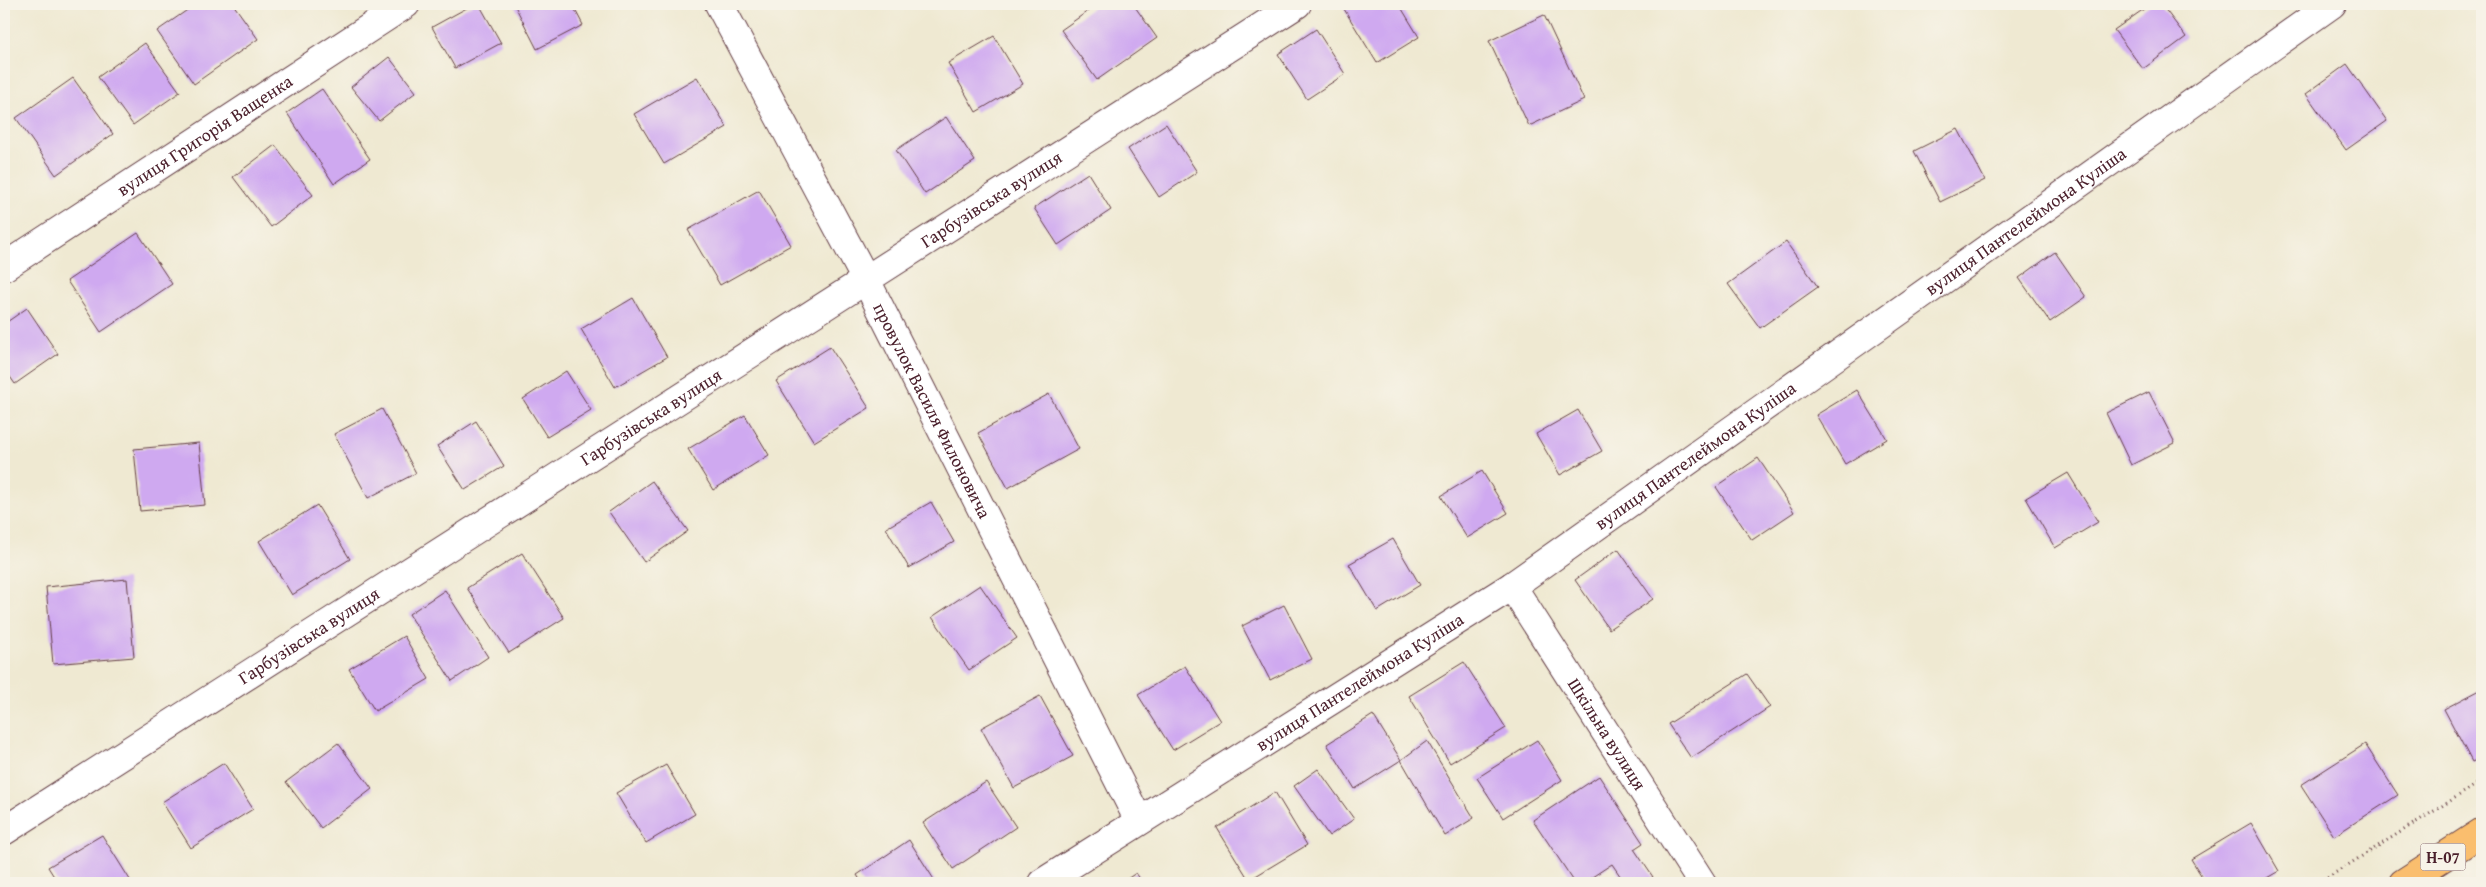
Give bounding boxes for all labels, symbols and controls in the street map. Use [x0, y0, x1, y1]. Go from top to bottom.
street label: вулиця Григорія Ващенка [111, 67, 298, 203]
street label: вулиця Пантелеймона Куліша [1919, 140, 2132, 302]
street label: Гарбузівська вулиця [915, 144, 1067, 255]
street label: провулок Василя Филоновича [866, 298, 998, 523]
street label: Гарбузівська вулиця [575, 361, 727, 472]
street label: вулиця Пантелеймона Куліша [1589, 374, 1802, 536]
street label: Гарбузівська вулиця [233, 580, 385, 691]
street label: вулиця Пантелеймона Куліша [1250, 606, 1469, 758]
street label: Шкільна вулиця [1561, 672, 1653, 796]
road number: Н-07 [2420, 844, 2466, 870]

